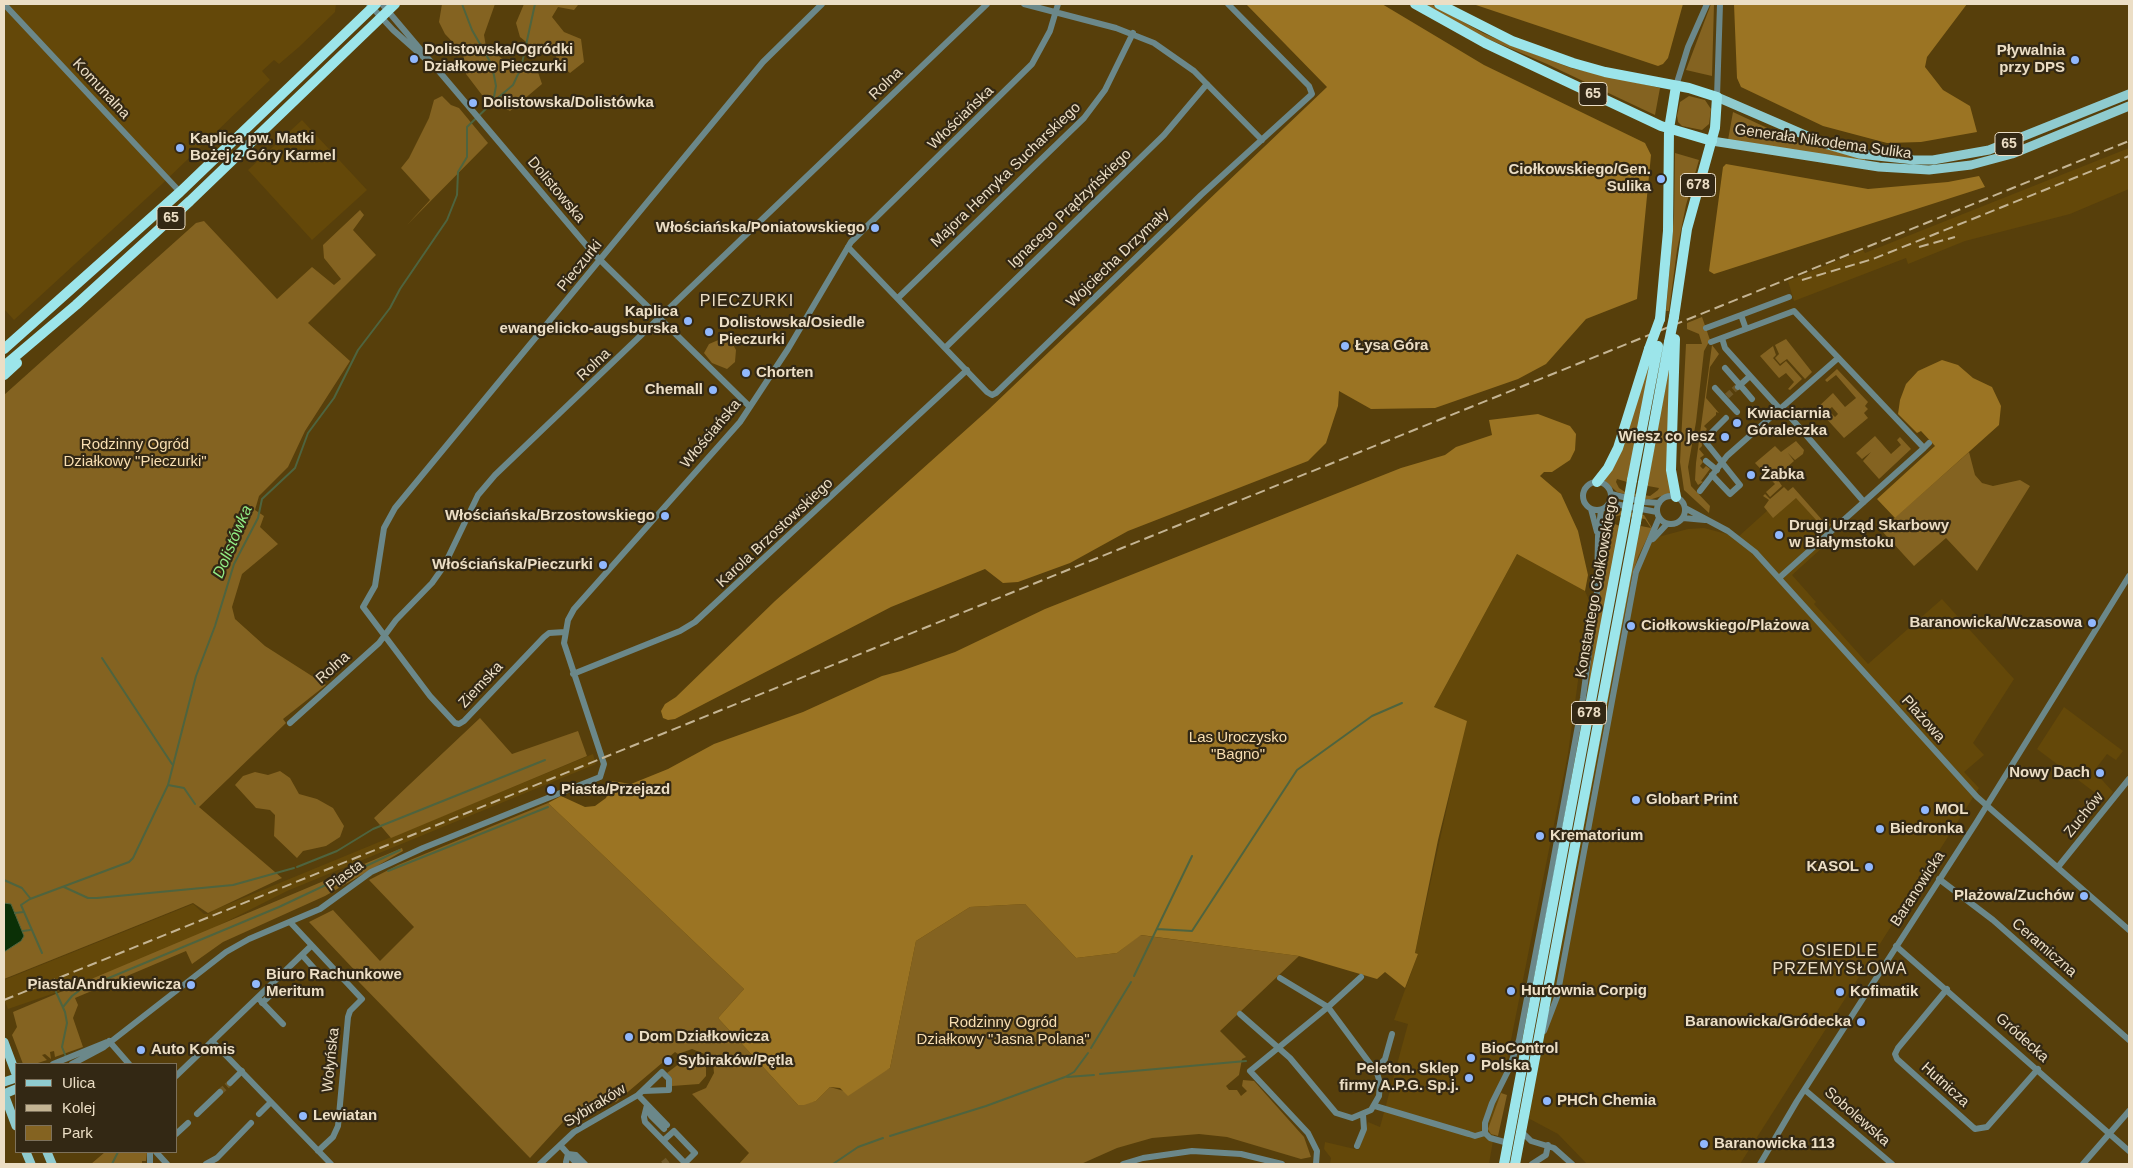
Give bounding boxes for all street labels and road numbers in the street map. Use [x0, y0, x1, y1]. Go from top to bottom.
street label: Komunalna [69, 55, 133, 123]
street label: Rolna [866, 64, 906, 104]
street label: Włościańska [924, 82, 998, 154]
road number: 65 [1579, 82, 1607, 106]
street label: Majora Henryka Sucharskiego [927, 99, 1085, 251]
street label: Generała Nikodema Sulika [1733, 121, 1913, 163]
road number: 65 [1995, 132, 2023, 156]
street label: Ignacego Prądzyńskiego [1005, 145, 1135, 273]
street label: Dolistowska [523, 154, 589, 226]
road number: 678 [1680, 174, 1716, 196]
street label: Wojciecha Drzymały [1063, 204, 1173, 312]
road number: 65 [157, 207, 185, 230]
street label: Pieczurki [554, 237, 606, 295]
street label: Rolna [574, 345, 614, 385]
street label: Włościańska [677, 396, 745, 472]
street label: Karola Brzostowskiego [713, 474, 837, 592]
street label: Konstantego Ciołkowskiego [1572, 495, 1622, 679]
street label: Rolna [312, 648, 354, 688]
street label: Ziemska [455, 658, 507, 712]
street label: Plażowa [1897, 692, 1949, 746]
road number: 678 [1572, 701, 1606, 724]
street label: Zuchów [2060, 789, 2108, 841]
street label: Baranowicka [1887, 848, 1949, 930]
street label: Piasta [323, 856, 367, 896]
street label: Ceramiczna [2008, 915, 2080, 981]
street label: Gródecka [1992, 1010, 2052, 1066]
street label: Wołyńska [319, 1027, 343, 1093]
street label: Hutnicza [1917, 1059, 1973, 1111]
street label: Sybiraków [561, 1080, 629, 1132]
street label: Sobolewska [1821, 1084, 1893, 1150]

